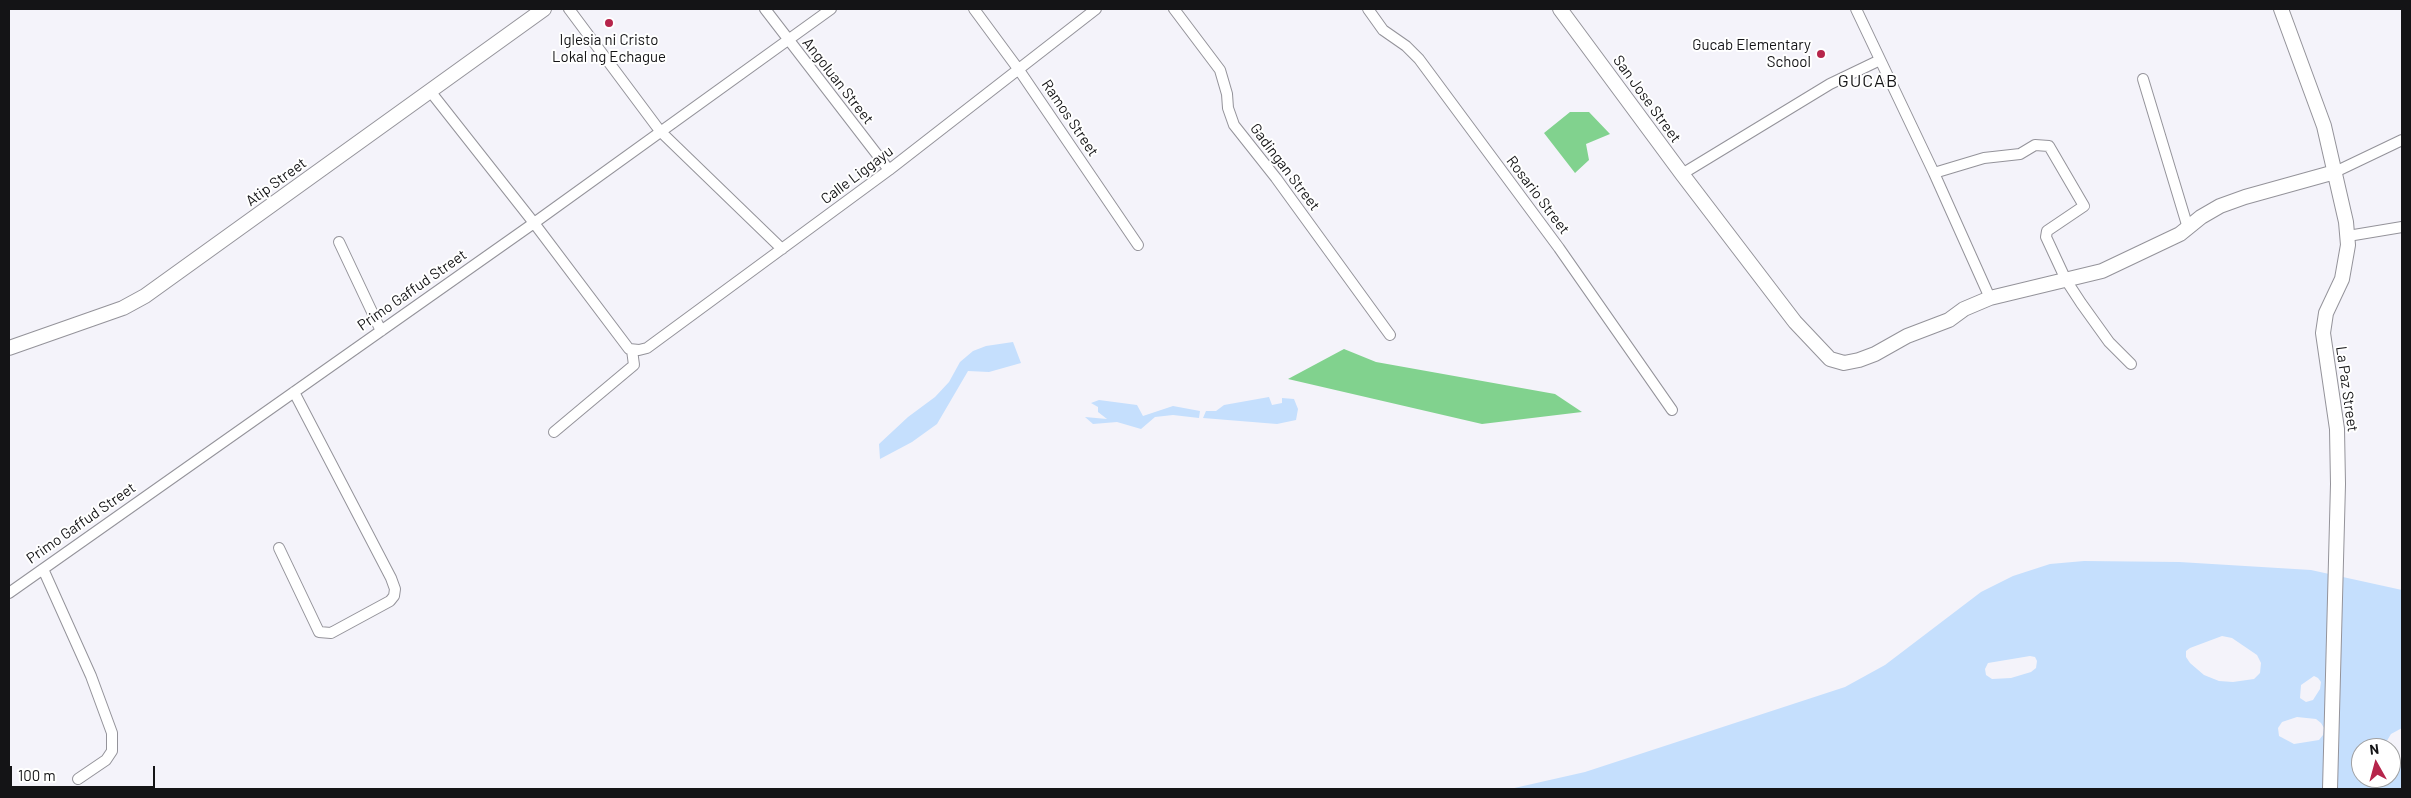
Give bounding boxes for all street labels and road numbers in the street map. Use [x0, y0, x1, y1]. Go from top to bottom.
street label: Angoluan Street [799, 34, 877, 128]
street label: San Jose Street [1609, 52, 1685, 146]
street label: Ramos Street [1038, 76, 1102, 160]
street label: Gadingan Street [1246, 120, 1324, 214]
street label: Calle Liggayu [817, 142, 897, 208]
street label: Rosario Street [1503, 152, 1573, 238]
street label: Atip Street [242, 154, 310, 210]
street label: Primo Gaffud Street [354, 246, 470, 334]
street label: La Paz Street [2332, 345, 2362, 433]
street label: Primo Gaffud Street [23, 479, 139, 567]

